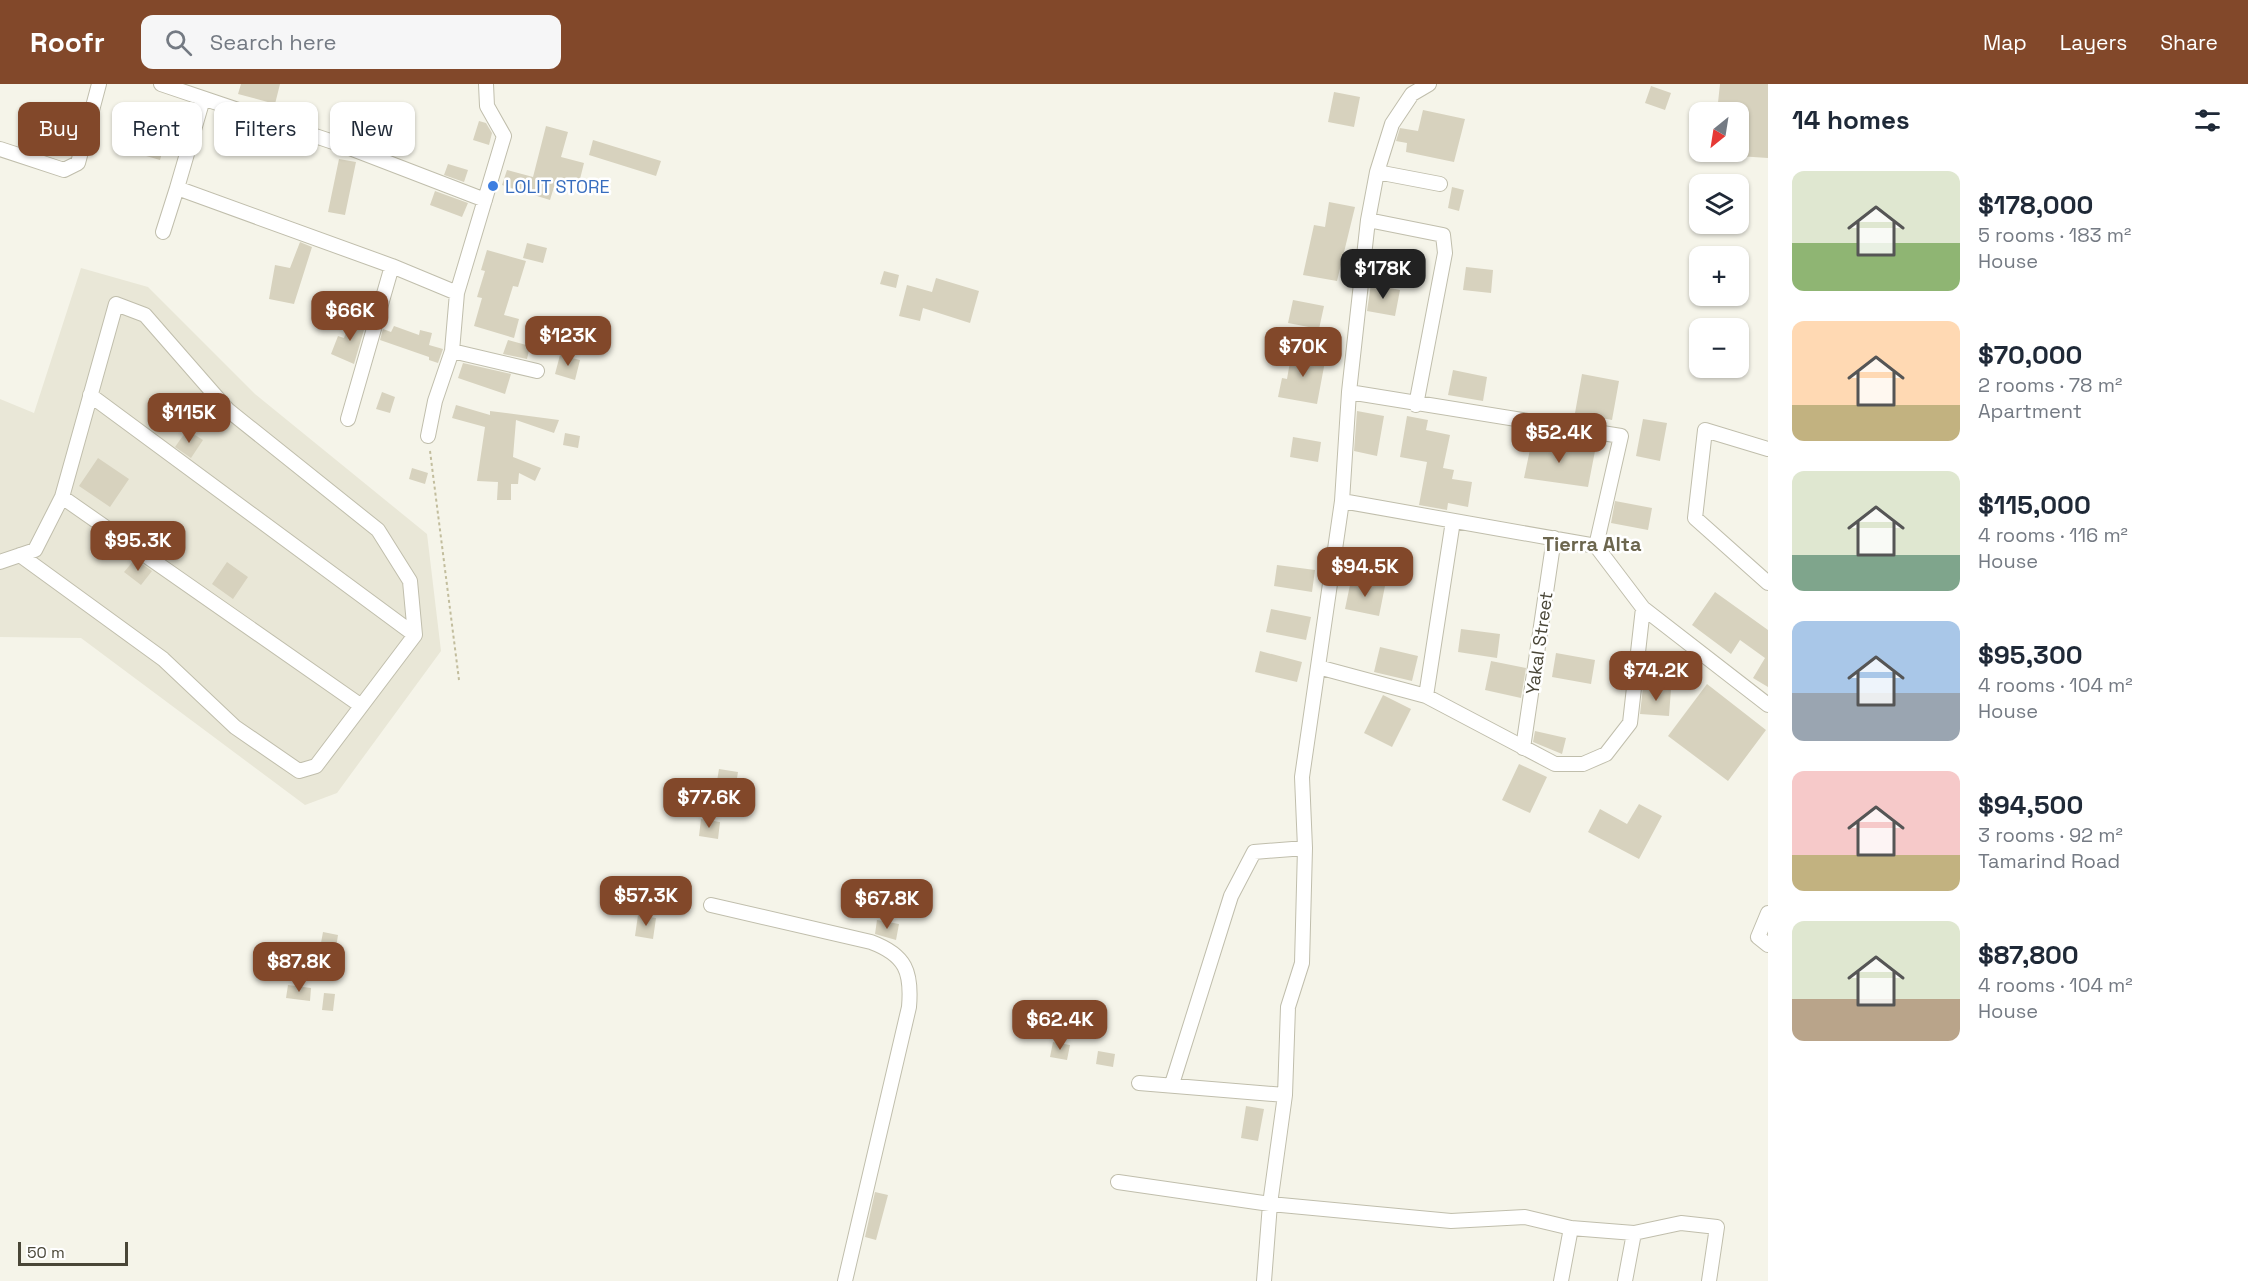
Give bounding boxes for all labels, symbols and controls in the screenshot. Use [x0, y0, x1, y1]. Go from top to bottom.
search box [141, 15, 561, 69]
text: Roofr [30, 24, 105, 60]
icon: search [162, 26, 195, 59]
text: Search here [210, 28, 337, 56]
text: Map [1983, 29, 2027, 56]
text: Layers [2060, 29, 2127, 56]
text: Share [2160, 29, 2218, 56]
chip: Buy [18, 102, 100, 156]
chip: Rent [112, 102, 202, 156]
chip: Filters [214, 102, 318, 156]
chip: New [330, 102, 415, 156]
north arrow [1689, 102, 1749, 162]
map controls [1689, 102, 1749, 378]
text: 14 homes [1792, 103, 1910, 137]
icon: filters [2191, 104, 2224, 137]
button: layers [1689, 174, 1749, 234]
place label: LOLIT STORE [505, 175, 610, 198]
marker: LOLIT STORE [486, 179, 500, 193]
text: $178,000 [1978, 188, 2093, 222]
icon: home [1840, 195, 1912, 267]
text: 5 rooms · 183 m² [1978, 222, 2131, 248]
button: + [1689, 246, 1749, 306]
text: House [1978, 248, 2038, 274]
pin: $178K [1341, 249, 1425, 300]
text: $178K [1355, 255, 1411, 281]
pin: $66K [314, 291, 386, 342]
text: $66K [325, 297, 375, 323]
pin: $123K [526, 316, 610, 367]
button: − [1689, 318, 1749, 378]
text: $123K [539, 322, 597, 348]
pin: $70K [1267, 327, 1339, 378]
text: $70K [1279, 333, 1327, 359]
text: $70,000 [1978, 338, 2082, 372]
icon: home [1840, 345, 1912, 417]
text: 2 rooms · 78 m² [1978, 372, 2122, 398]
pin: $115K [147, 393, 231, 444]
text: Apartment [1978, 398, 2082, 424]
text: $115K [162, 399, 216, 425]
pin: $52.4K [1510, 413, 1608, 464]
text: $52.4K [1525, 419, 1593, 445]
text: $115,000 [1978, 488, 2091, 522]
icon: home [1840, 495, 1912, 567]
pin: $95.3K [89, 521, 187, 572]
text: 4 rooms · 116 m² [1978, 522, 2128, 548]
text: $95.3K [104, 527, 172, 553]
district label: Tierra Alta [1542, 531, 1642, 557]
pin: $94.5K [1316, 547, 1414, 598]
text: House [1978, 548, 2038, 574]
text: $94.5K [1331, 553, 1399, 579]
street label: Yakal Street [1520, 590, 1558, 696]
text: $95,300 [1978, 638, 2083, 672]
icon: home [1840, 645, 1912, 717]
pin: $74.2K [1607, 651, 1705, 702]
text: $74.2K [1623, 657, 1689, 683]
text: 4 rooms · 104 m² [1978, 672, 2133, 698]
text: House [1978, 698, 2038, 724]
pin: $77.6K [660, 778, 758, 829]
text: $77.6K [677, 784, 741, 810]
text: $94,500 [1978, 788, 2083, 822]
icon: home [1840, 795, 1912, 867]
text: 3 rooms · 92 m² [1978, 822, 2123, 848]
text: Tamarind Road [1978, 848, 2120, 874]
pin: $57.3K [597, 876, 695, 927]
pin: $67.8K [838, 879, 936, 930]
text: $57.3K [614, 882, 678, 908]
text: $67.8K [855, 885, 919, 911]
text: $87,800 [1978, 938, 2079, 972]
pin: $87.8K [250, 942, 348, 993]
icon: home [1840, 945, 1912, 1017]
text: $87.8K [267, 948, 331, 974]
text: 4 rooms · 104 m² [1978, 972, 2133, 998]
text: House [1978, 998, 2038, 1024]
pin: $62.4K [1011, 1000, 1109, 1051]
text: $62.4K [1026, 1006, 1094, 1032]
scale bar [18, 1239, 128, 1266]
text: 50 m [27, 1242, 65, 1263]

